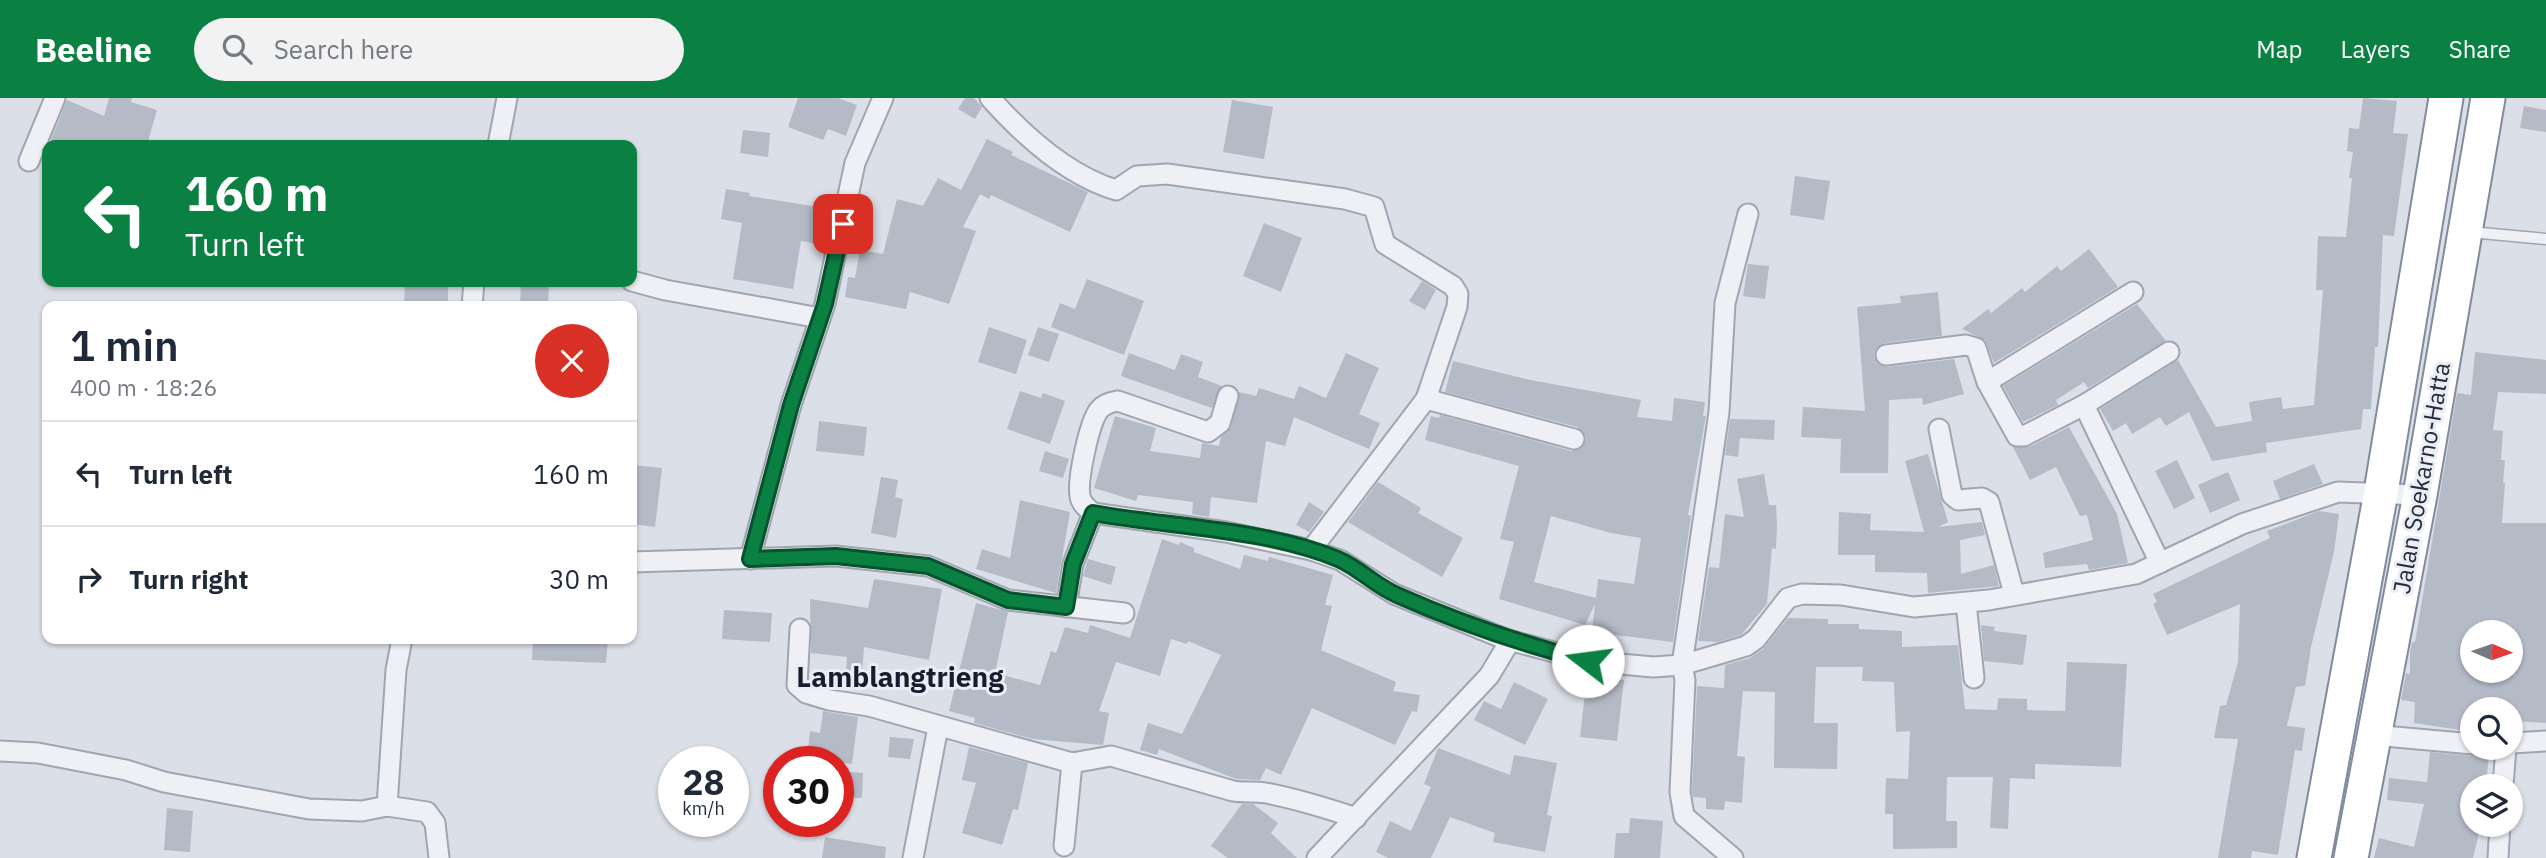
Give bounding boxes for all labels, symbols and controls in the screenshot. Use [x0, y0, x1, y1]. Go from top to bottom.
search box [194, 18, 684, 81]
text: Beeline [35, 28, 152, 71]
icon: search [218, 30, 256, 68]
text: Search here [274, 32, 413, 66]
text: Map [2256, 33, 2303, 65]
text: Layers [2341, 33, 2411, 65]
text: Share [2449, 33, 2511, 65]
text: 160 m [185, 161, 329, 224]
icon: left [70, 168, 161, 259]
pin [813, 194, 873, 254]
icon: arrive [824, 205, 862, 243]
text: Turn left [185, 223, 305, 265]
text: 1 min [70, 318, 179, 373]
button: close [535, 324, 609, 398]
street label: Jalan Soekarno-Hatta [2385, 360, 2457, 596]
text: 400 m · 18:26 [70, 372, 217, 402]
icon: left [70, 455, 108, 493]
text: Turn left [129, 457, 232, 491]
text: 160 m [533, 457, 609, 491]
icon: right [70, 560, 108, 598]
text: Turn right [129, 562, 248, 596]
text: 30 m [549, 562, 609, 596]
north arrow [2460, 620, 2524, 682]
map controls [2460, 620, 2523, 837]
position arrow [1551, 624, 1625, 698]
district label: Lamblangtrieng [796, 658, 1004, 695]
button: search [2460, 697, 2523, 760]
speed limit sign: 30 [763, 746, 854, 837]
text: 28 [682, 759, 725, 805]
button: layers [2460, 774, 2523, 837]
text: km/h [682, 797, 725, 820]

